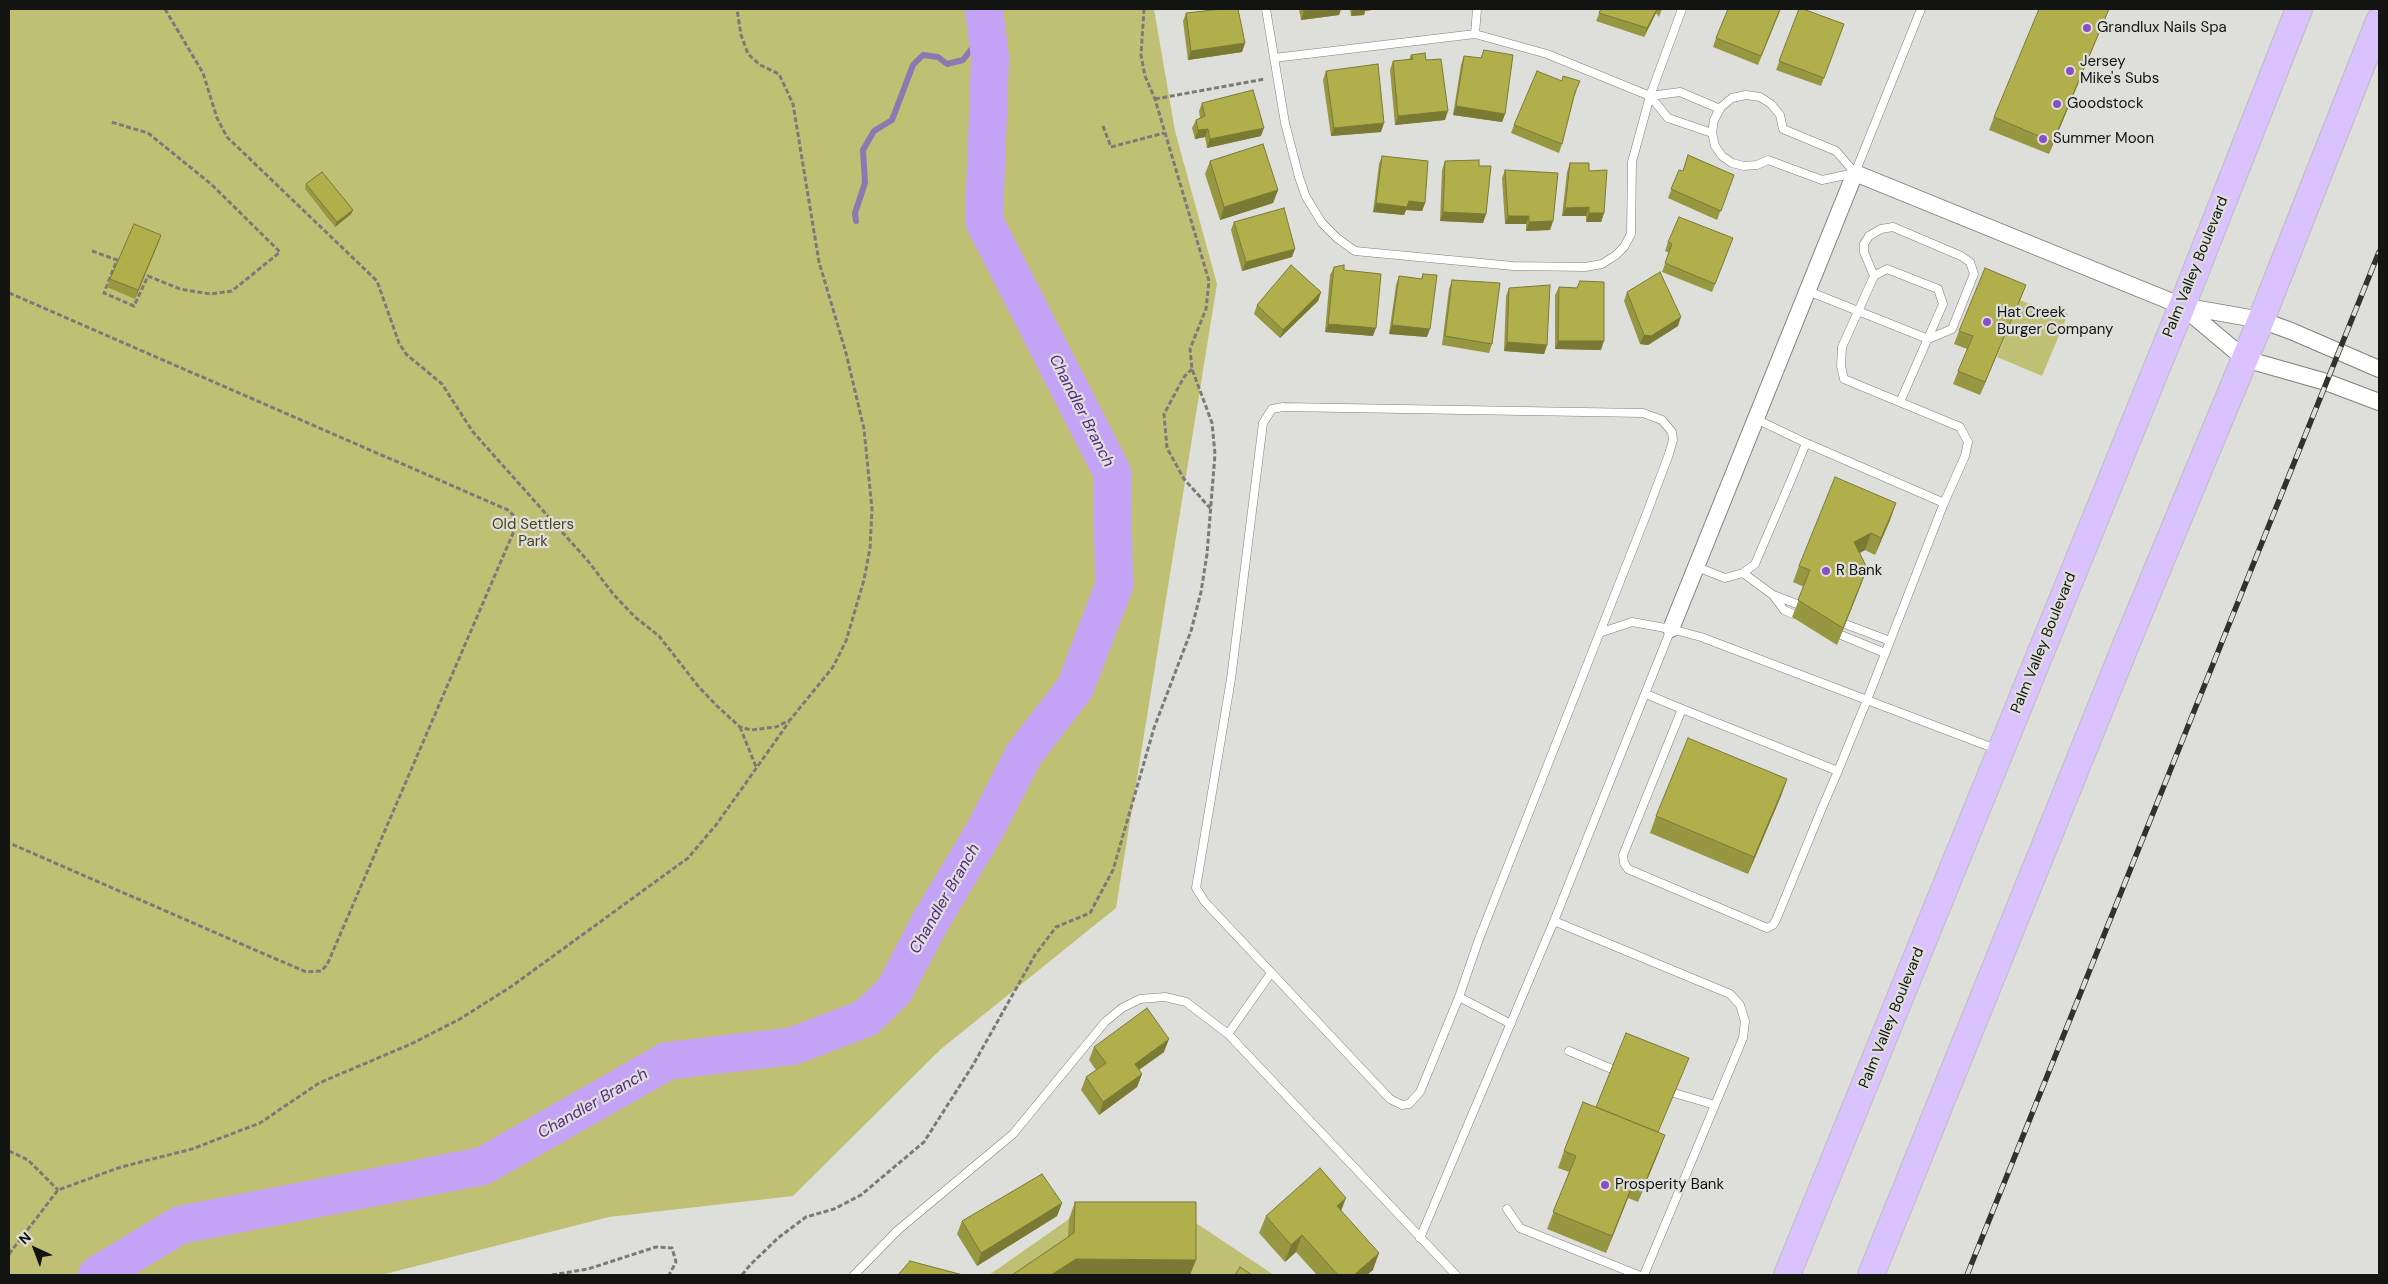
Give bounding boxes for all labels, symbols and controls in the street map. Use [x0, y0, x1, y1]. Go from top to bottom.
place label: Grandlux Nails Spa [2097, 19, 2227, 37]
marker: Grandlux Nails Spa [2081, 22, 2093, 34]
place label: Jersey Mike's Subs [2080, 53, 2159, 88]
marker: Jersey Mike's Subs [2064, 65, 2076, 77]
place label: Goodstock [2067, 95, 2143, 113]
marker: Goodstock [2051, 98, 2063, 110]
place label: Summer Moon [2053, 130, 2154, 148]
marker: Summer Moon [2037, 133, 2049, 145]
street label: Palm Valley Boulevard [2160, 194, 2232, 340]
place label: Hat Creek Burger Company [1997, 304, 2113, 339]
marker: Hat Creek Burger Company [1981, 316, 1993, 328]
water label: Chandler Branch [1044, 351, 1118, 471]
park label: Old Settlers Park [492, 516, 574, 551]
place label: R Bank [1836, 562, 1882, 580]
marker: R Bank [1820, 565, 1832, 577]
street label: Palm Valley Boulevard [2008, 570, 2080, 716]
water label: Chandler Branch [906, 841, 984, 957]
street label: Palm Valley Boulevard [1856, 945, 1928, 1091]
water label: Chandler Branch [535, 1065, 651, 1143]
place label: Prosperity Bank [1615, 1176, 1724, 1194]
marker: Prosperity Bank [1599, 1179, 1611, 1191]
north arrow [10, 1224, 60, 1274]
text: N [15, 1228, 35, 1248]

